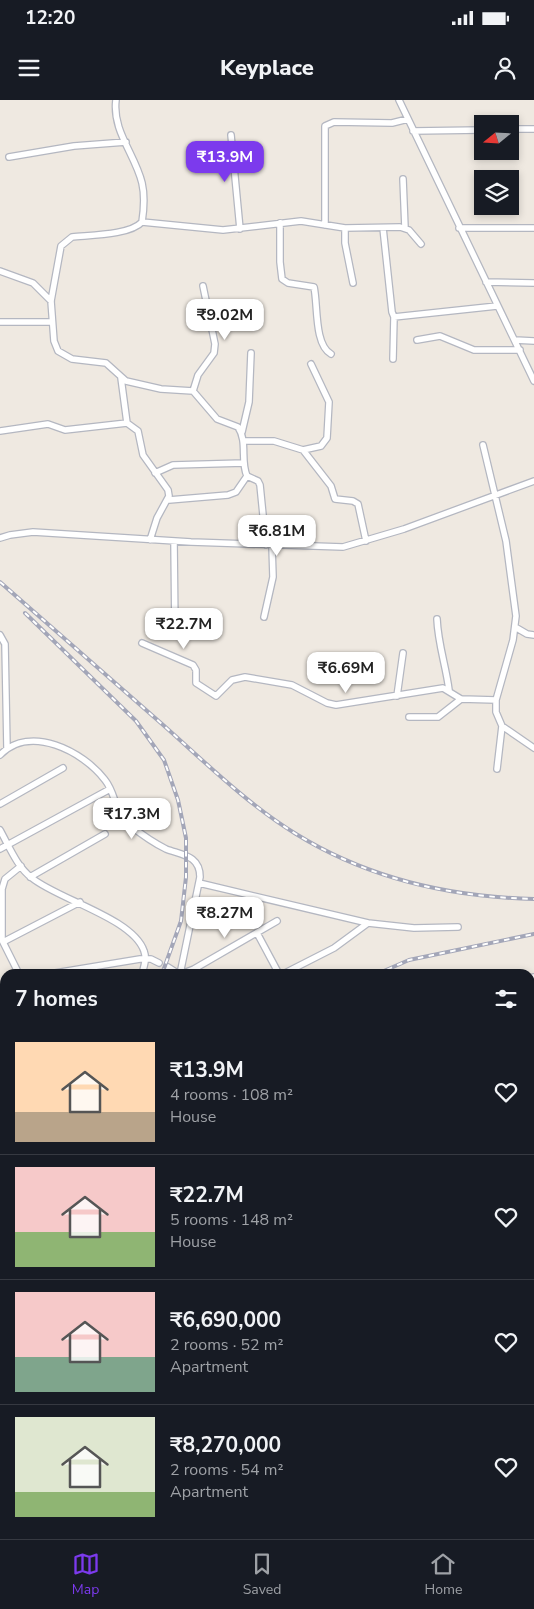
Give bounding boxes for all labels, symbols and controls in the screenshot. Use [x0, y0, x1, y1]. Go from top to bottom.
text: 12:20 [25, 5, 75, 31]
text: Keyplace [220, 53, 314, 83]
icon: menu [15, 54, 43, 82]
icon: person [491, 54, 519, 82]
north arrow [474, 115, 519, 160]
map controls [474, 115, 519, 215]
pin: ₹13.9M [184, 141, 266, 183]
text: ₹13.9M [197, 146, 253, 168]
button: layers [474, 170, 519, 215]
pin: ₹9.02M [184, 298, 266, 341]
text: ₹9.02M [197, 304, 253, 326]
pin: ₹6.81M [236, 514, 318, 557]
text: ₹6.81M [249, 520, 305, 542]
pin: ₹22.7M [143, 608, 225, 650]
text: ₹22.7M [156, 613, 212, 635]
pin: ₹6.69M [305, 652, 387, 694]
text: ₹6.69M [318, 657, 374, 679]
pin: ₹17.3M [91, 798, 173, 840]
text: ₹17.3M [104, 803, 160, 825]
pin: ₹8.27M [184, 896, 266, 939]
text: ₹8.27M [197, 902, 253, 924]
text: 7 homes [15, 985, 98, 1013]
icon: filters [492, 985, 520, 1013]
text: ₹13.9M [170, 1056, 244, 1084]
icon: home [55, 1062, 115, 1122]
icon: heart [492, 1078, 520, 1106]
text: 4 rooms · 108 m² [170, 1084, 293, 1106]
text: House [170, 1106, 216, 1128]
text: ₹22.7M [170, 1181, 244, 1209]
icon: home [55, 1187, 115, 1247]
icon: heart [492, 1203, 520, 1231]
text: 5 rooms · 148 m² [170, 1209, 293, 1231]
text: House [170, 1231, 216, 1253]
text: ₹6,690,000 [170, 1306, 281, 1334]
icon: home [55, 1312, 115, 1372]
icon: heart [492, 1328, 520, 1356]
text: 2 rooms · 52 m² [170, 1334, 283, 1356]
text: Apartment [170, 1356, 248, 1378]
text: ₹8,270,000 [170, 1431, 281, 1459]
icon: home [55, 1437, 115, 1497]
icon: heart [492, 1453, 520, 1481]
text: 2 rooms · 54 m² [170, 1459, 283, 1481]
text: Apartment [170, 1481, 248, 1503]
tab: Map [72, 1550, 100, 1599]
tab: Saved [243, 1550, 281, 1599]
tab: Home [425, 1550, 462, 1599]

